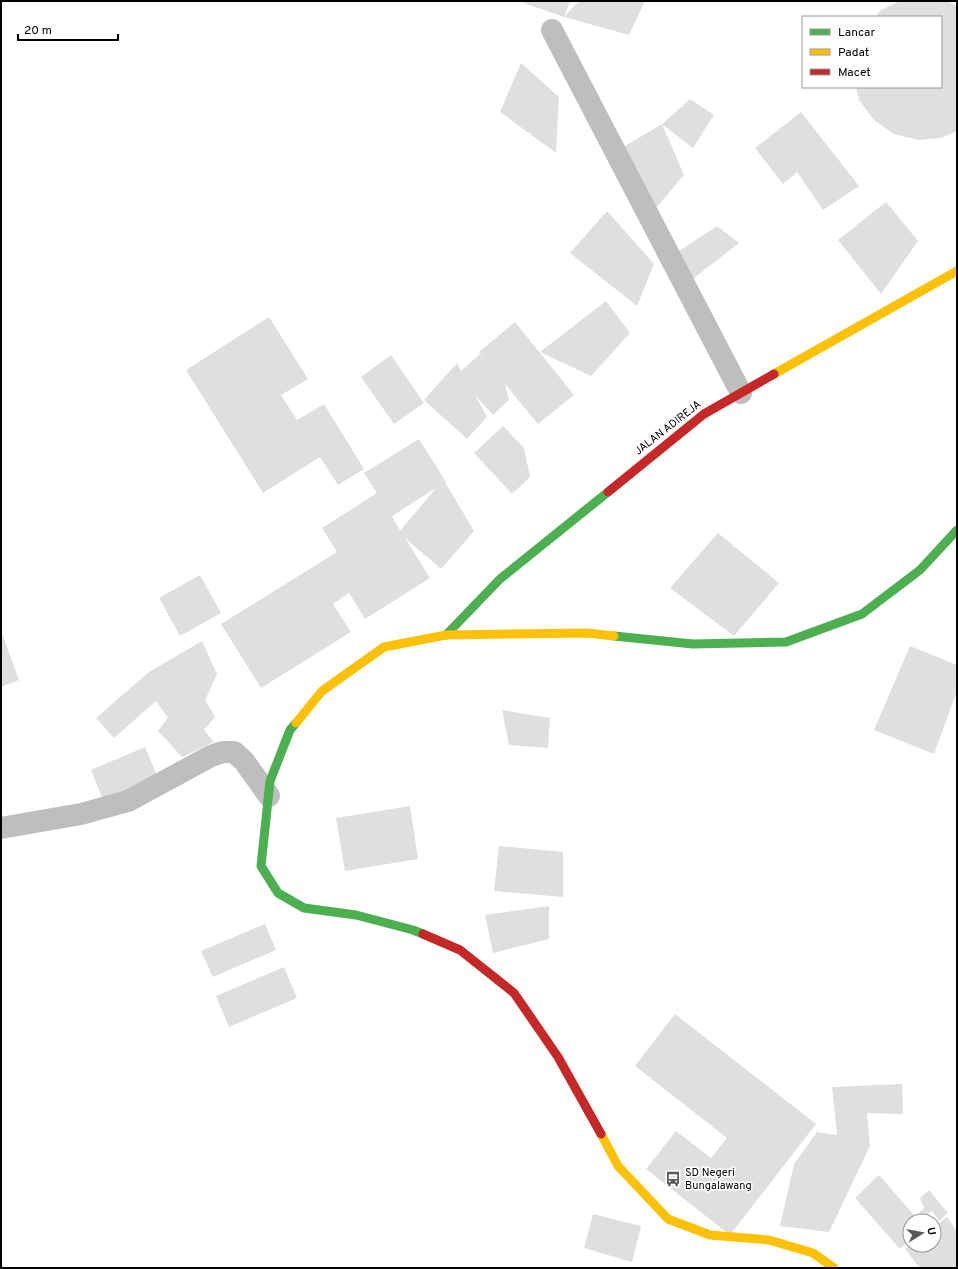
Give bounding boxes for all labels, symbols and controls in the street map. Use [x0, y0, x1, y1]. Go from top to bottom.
scale bar [18, 16, 118, 42]
legend [802, 16, 942, 88]
text: 20 m [24, 23, 52, 39]
text: Lancar [838, 25, 875, 41]
text: Padat [838, 45, 869, 61]
text: Macet [838, 65, 871, 81]
street label: JALAN ADIREJA [632, 398, 704, 458]
place label: SD Negeri Bungalawang [685, 1166, 752, 1193]
bus stop icon: SD Negeri Bungalawang [664, 1170, 682, 1188]
north arrow [902, 1213, 942, 1253]
text: U [923, 1226, 938, 1236]

